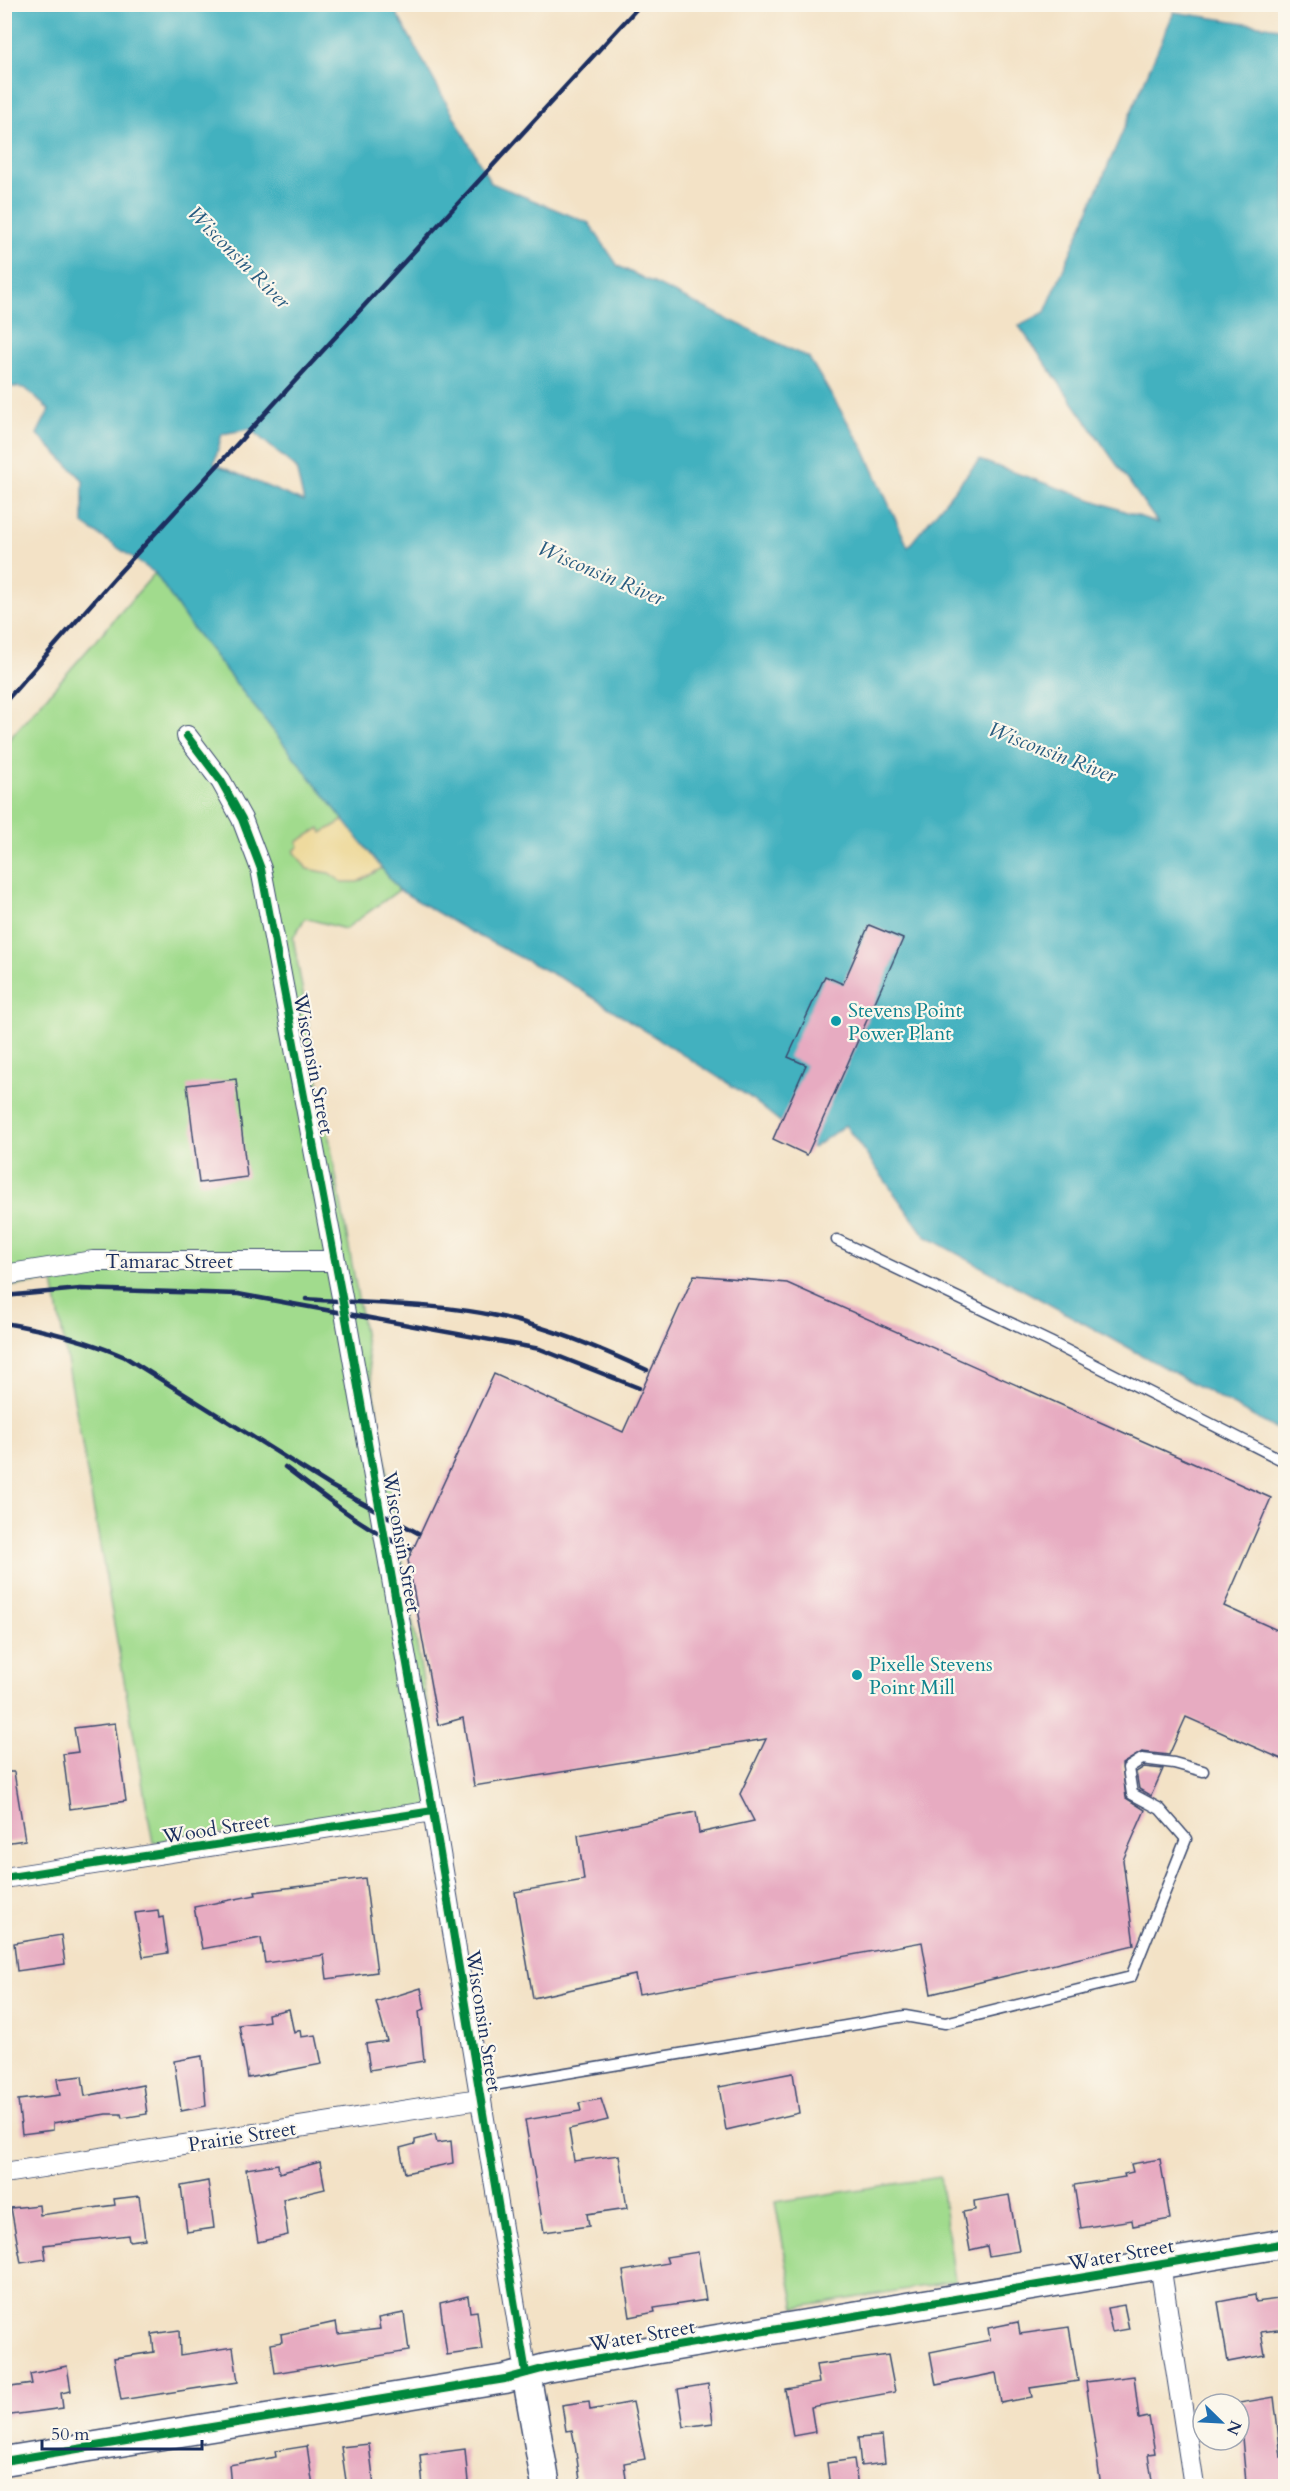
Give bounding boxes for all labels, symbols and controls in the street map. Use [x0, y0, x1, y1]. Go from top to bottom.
water label: Wisconsin River [181, 200, 297, 316]
water label: Wisconsin River [533, 534, 669, 614]
water label: Wisconsin River [984, 715, 1121, 791]
street label: Wisconsin Street [286, 990, 341, 1137]
place label: Stevens Point Power Plant [848, 997, 963, 1047]
marker: Stevens Point Power Plant [829, 1014, 843, 1028]
street label: Tamarac Street [105, 1248, 233, 1275]
street label: Wisconsin Street [376, 1468, 427, 1615]
place label: Pixelle Stevens Point Mill [869, 1651, 993, 1701]
marker: Pixelle Stevens Point Mill [850, 1668, 864, 1682]
street label: Wood Street [160, 1807, 272, 1850]
street label: Wisconsin Street [459, 1947, 508, 2094]
street label: Prairie Street [186, 2115, 299, 2158]
street label: Water Street [1065, 2232, 1177, 2277]
street label: Water Street [586, 2313, 698, 2358]
north arrow [1191, 2392, 1251, 2452]
scale bar [42, 2413, 202, 2451]
text: N [1221, 2417, 1247, 2439]
text: 50 m [51, 2422, 90, 2447]

